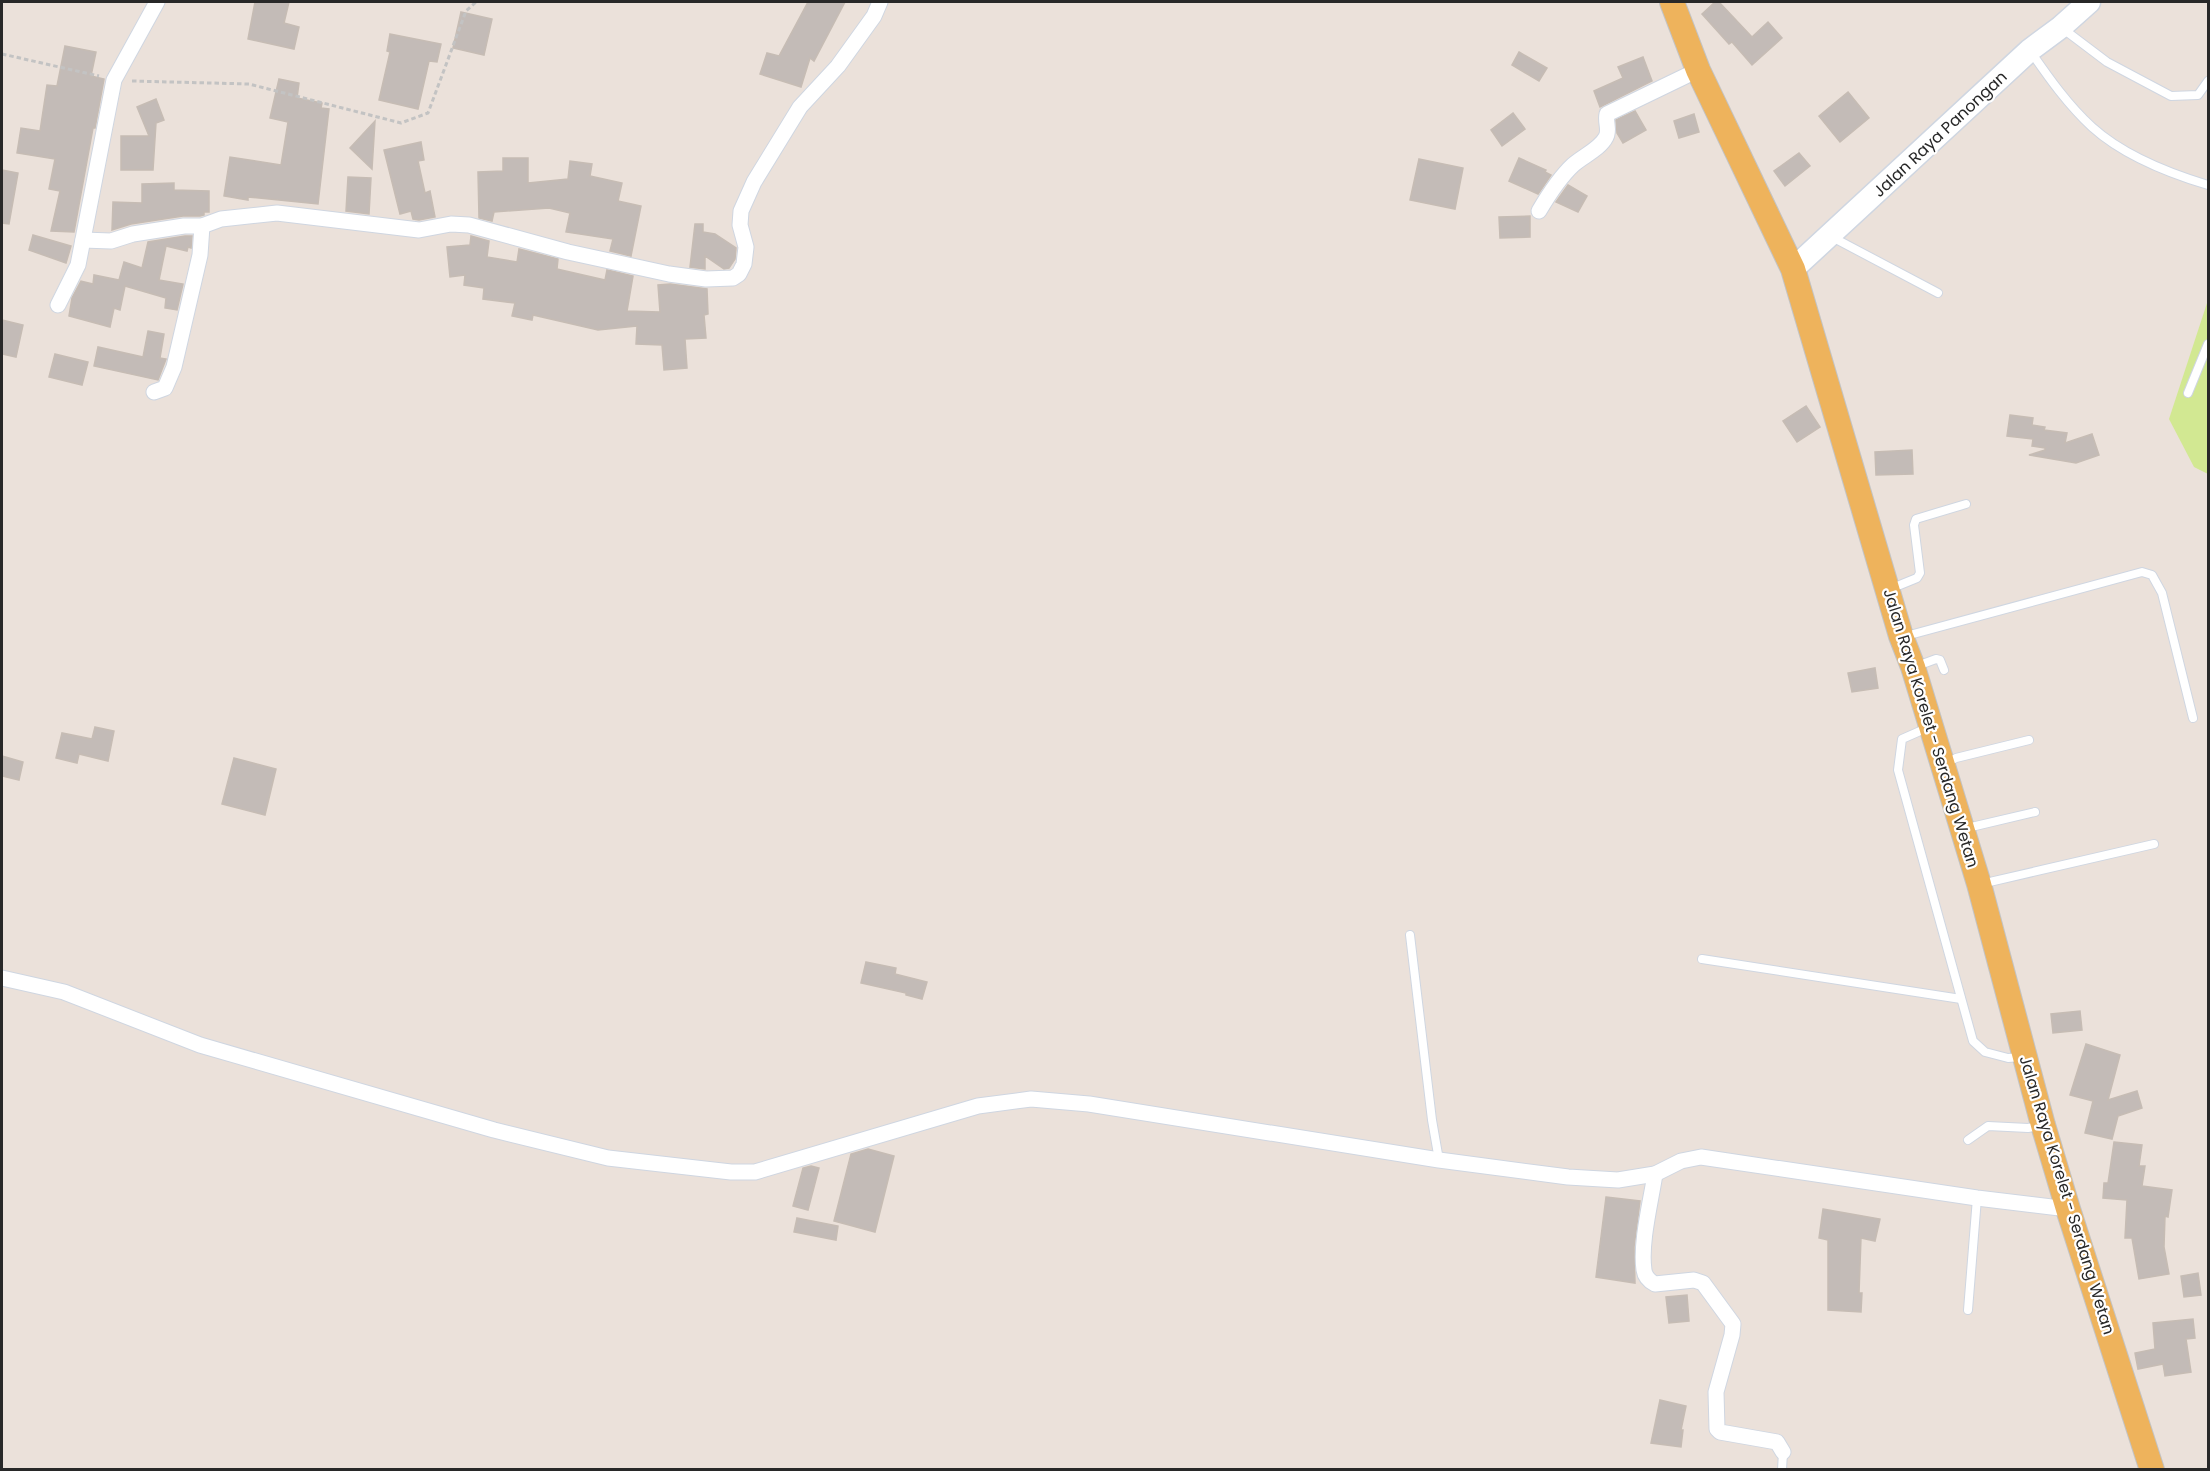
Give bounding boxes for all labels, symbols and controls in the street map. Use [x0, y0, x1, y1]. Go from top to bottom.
street label: Jalan Raya Panongan [1868, 66, 2012, 202]
street label: Jalan Raya Korelet - Serdang Wetan [1878, 586, 1984, 870]
street label: Jalan Raya Korelet - Serdang Wetan [2014, 1053, 2120, 1337]

